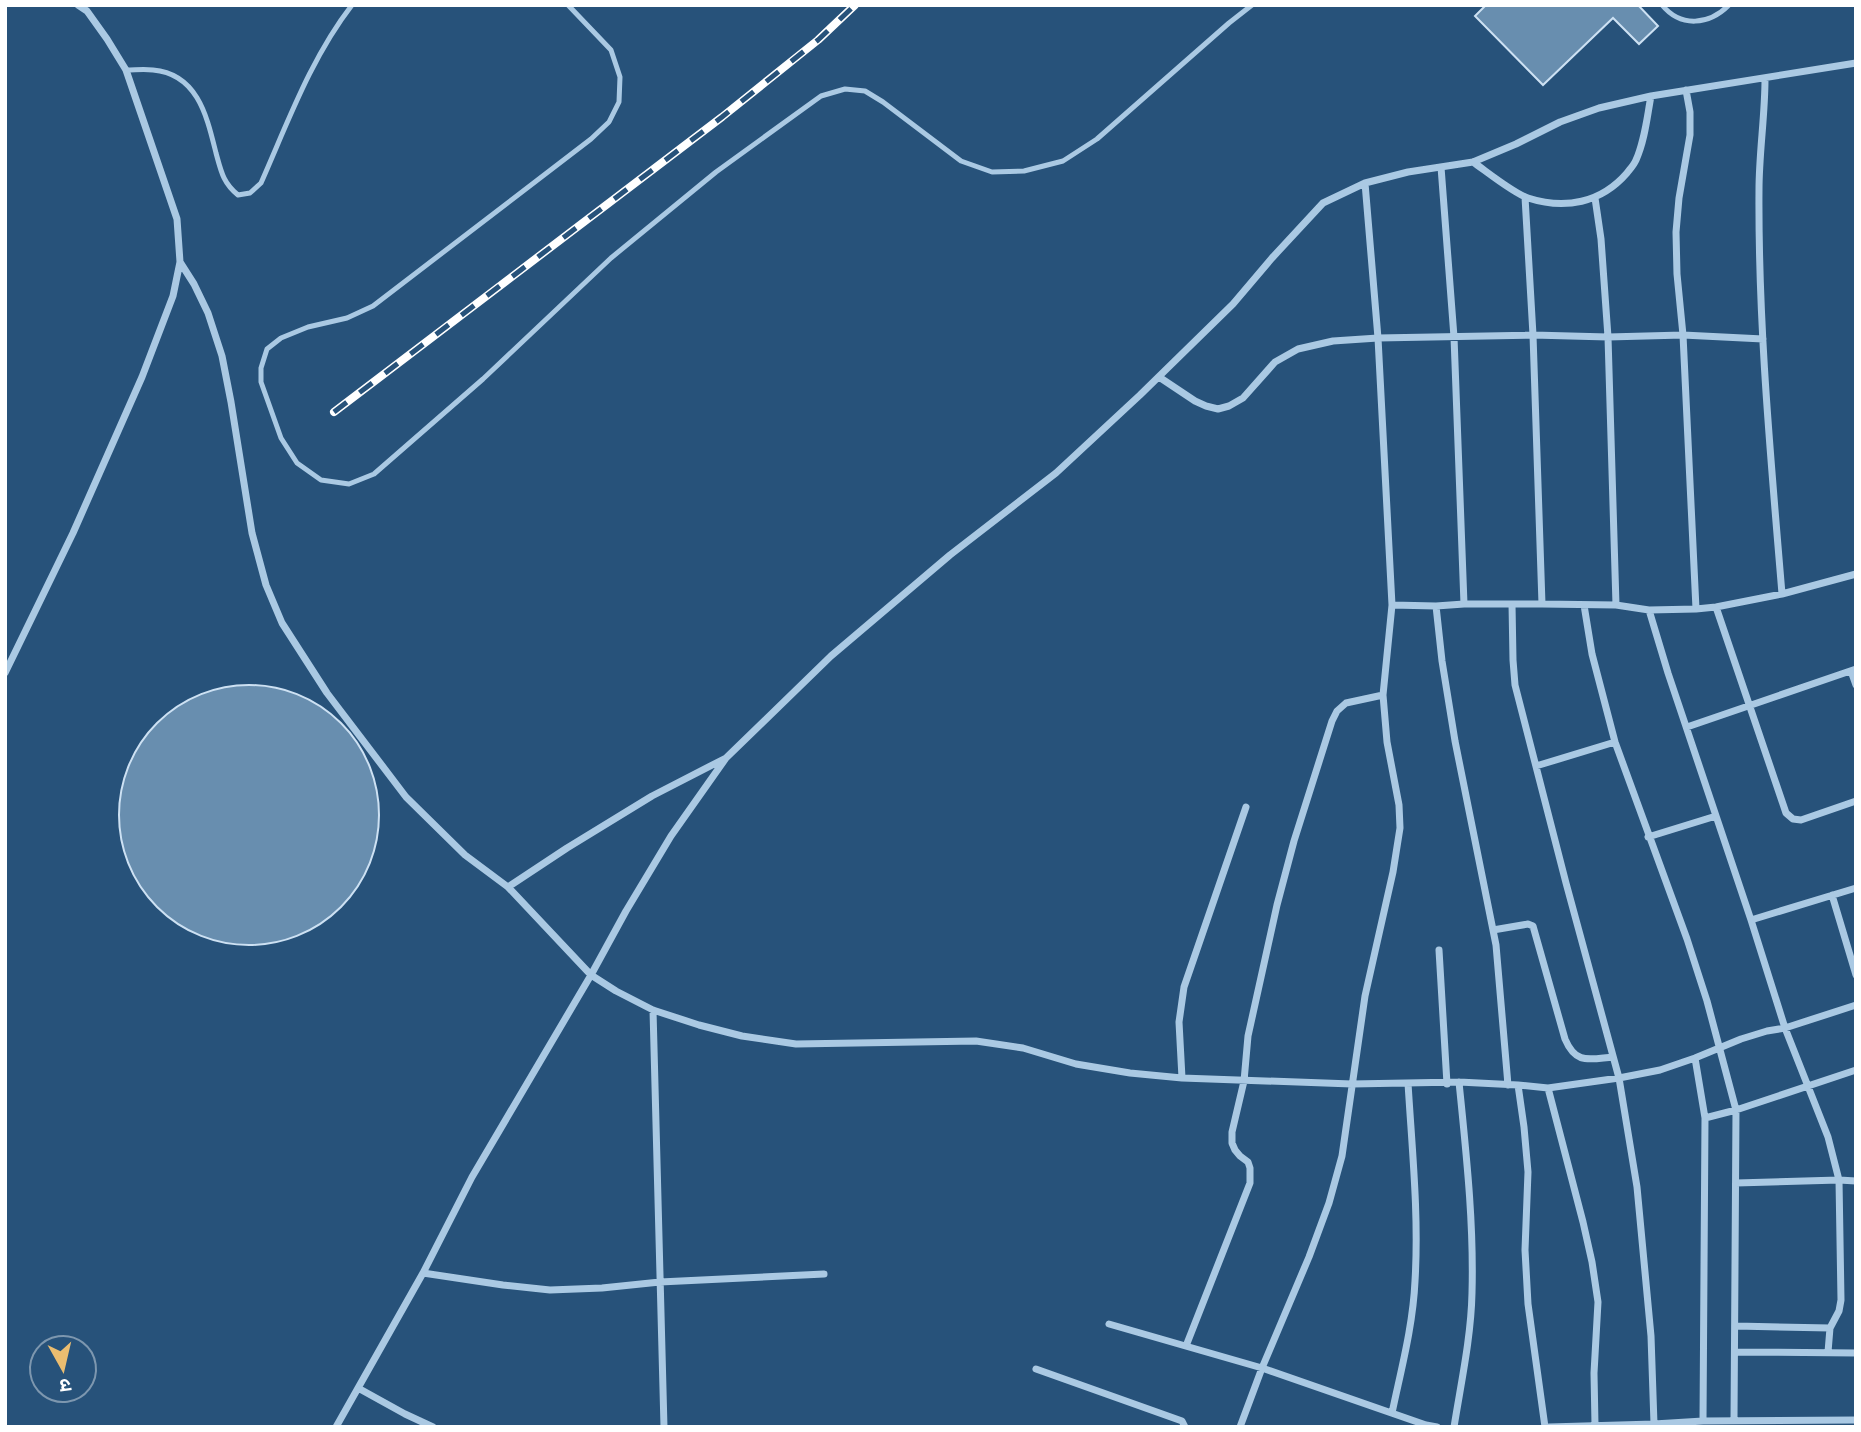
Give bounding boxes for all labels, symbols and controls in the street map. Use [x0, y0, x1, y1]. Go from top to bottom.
north arrow [28, 1334, 98, 1404]
text: उ [57, 1373, 72, 1398]

